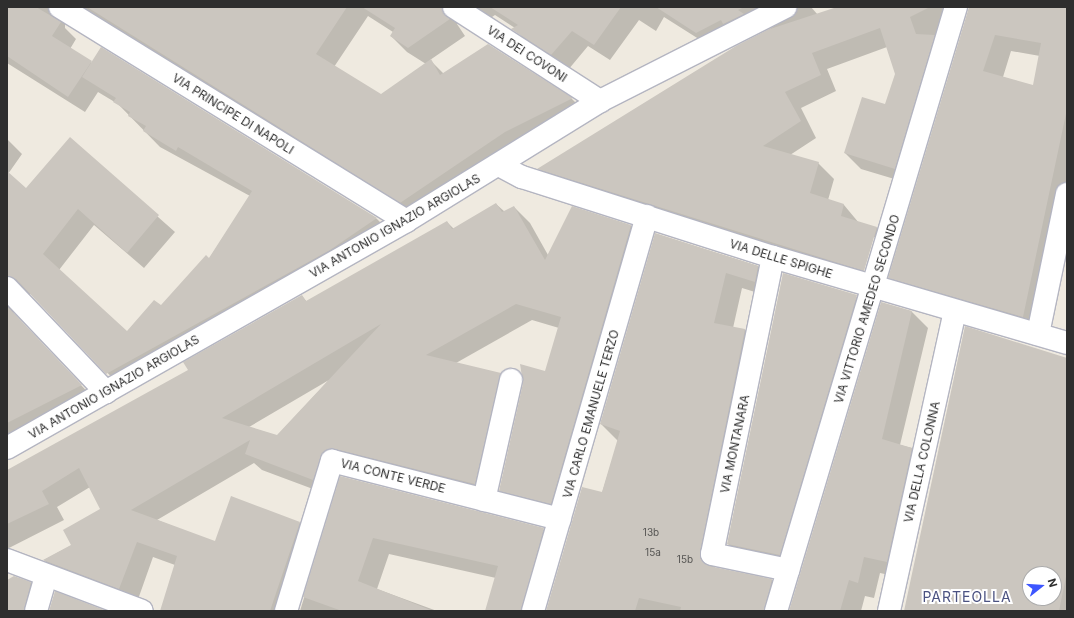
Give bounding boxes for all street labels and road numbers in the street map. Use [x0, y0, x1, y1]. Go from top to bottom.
street label: VIA DEI COVONI [484, 23, 570, 85]
street label: VIA PRINCIPE DI NAPOLI [170, 71, 296, 157]
street label: VIA ANTONIO IGNAZIO ARGIOLAS [307, 171, 483, 281]
street label: VIA VITTORIO AMEDEO SECONDO [831, 213, 903, 405]
street label: VIA DELLE SPIGHE [728, 236, 834, 282]
street label: VIA CARLO EMANUELE TERZO [560, 328, 622, 500]
street label: VIA ANTONIO IGNAZIO ARGIOLAS [26, 332, 202, 442]
street label: VIA MONTANARA [718, 393, 752, 495]
street label: VIA DELLA COLONNA [901, 400, 943, 524]
street label: VIA CONTE VERDE [339, 456, 447, 496]

